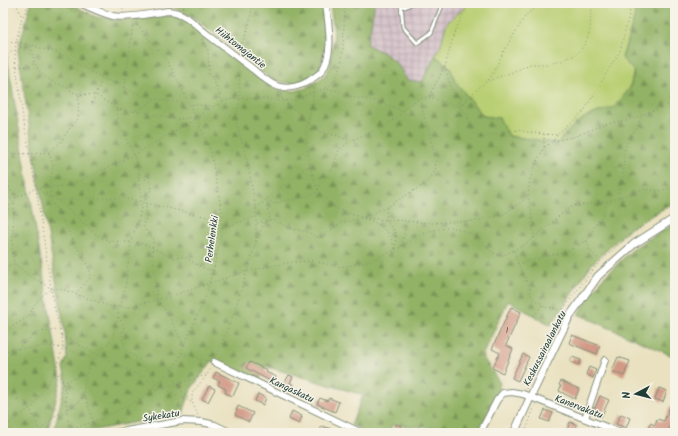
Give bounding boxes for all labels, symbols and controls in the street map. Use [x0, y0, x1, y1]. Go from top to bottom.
street label: Hiihtomajantie [211, 23, 270, 73]
street label: Perhelenkki [201, 214, 223, 264]
street label: Keskussairaalankatu [519, 308, 571, 389]
house number: 1 [506, 324, 509, 337]
street label: Kangaskatu [267, 373, 317, 407]
north arrow [616, 374, 656, 414]
street label: Kanervakatu [552, 390, 605, 424]
text: N [618, 391, 636, 400]
street label: Sykekatu [142, 405, 181, 427]

